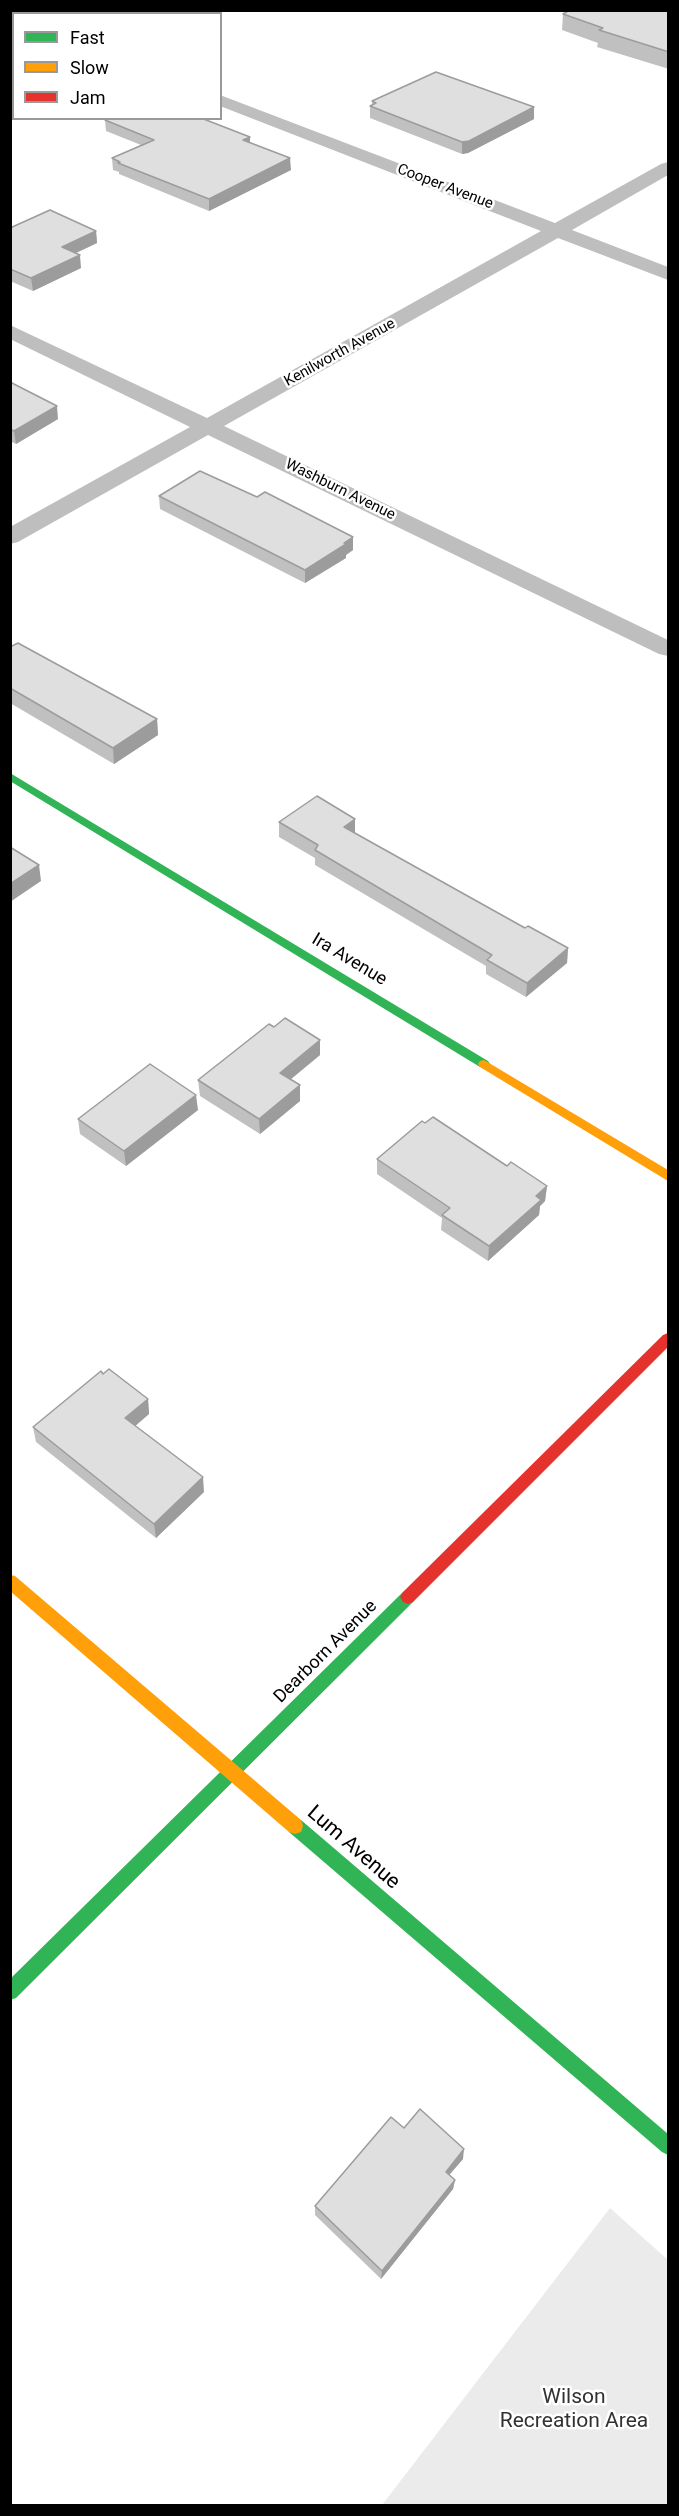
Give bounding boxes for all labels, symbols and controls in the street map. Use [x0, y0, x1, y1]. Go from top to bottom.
legend [12, 12, 222, 120]
text: Fast [70, 27, 105, 48]
text: Slow [70, 57, 109, 78]
text: Jam [70, 87, 106, 108]
street label: Cooper Avenue [395, 160, 495, 214]
street label: Kenilworth Avenue [281, 315, 399, 391]
street label: Washburn Avenue [282, 456, 398, 524]
street label: Ira Avenue [308, 929, 390, 991]
street label: Dearborn Avenue [270, 1596, 382, 1708]
street label: Lum Avenue [301, 1801, 405, 1895]
park label: Wilson Recreation Area [500, 2385, 648, 2435]

